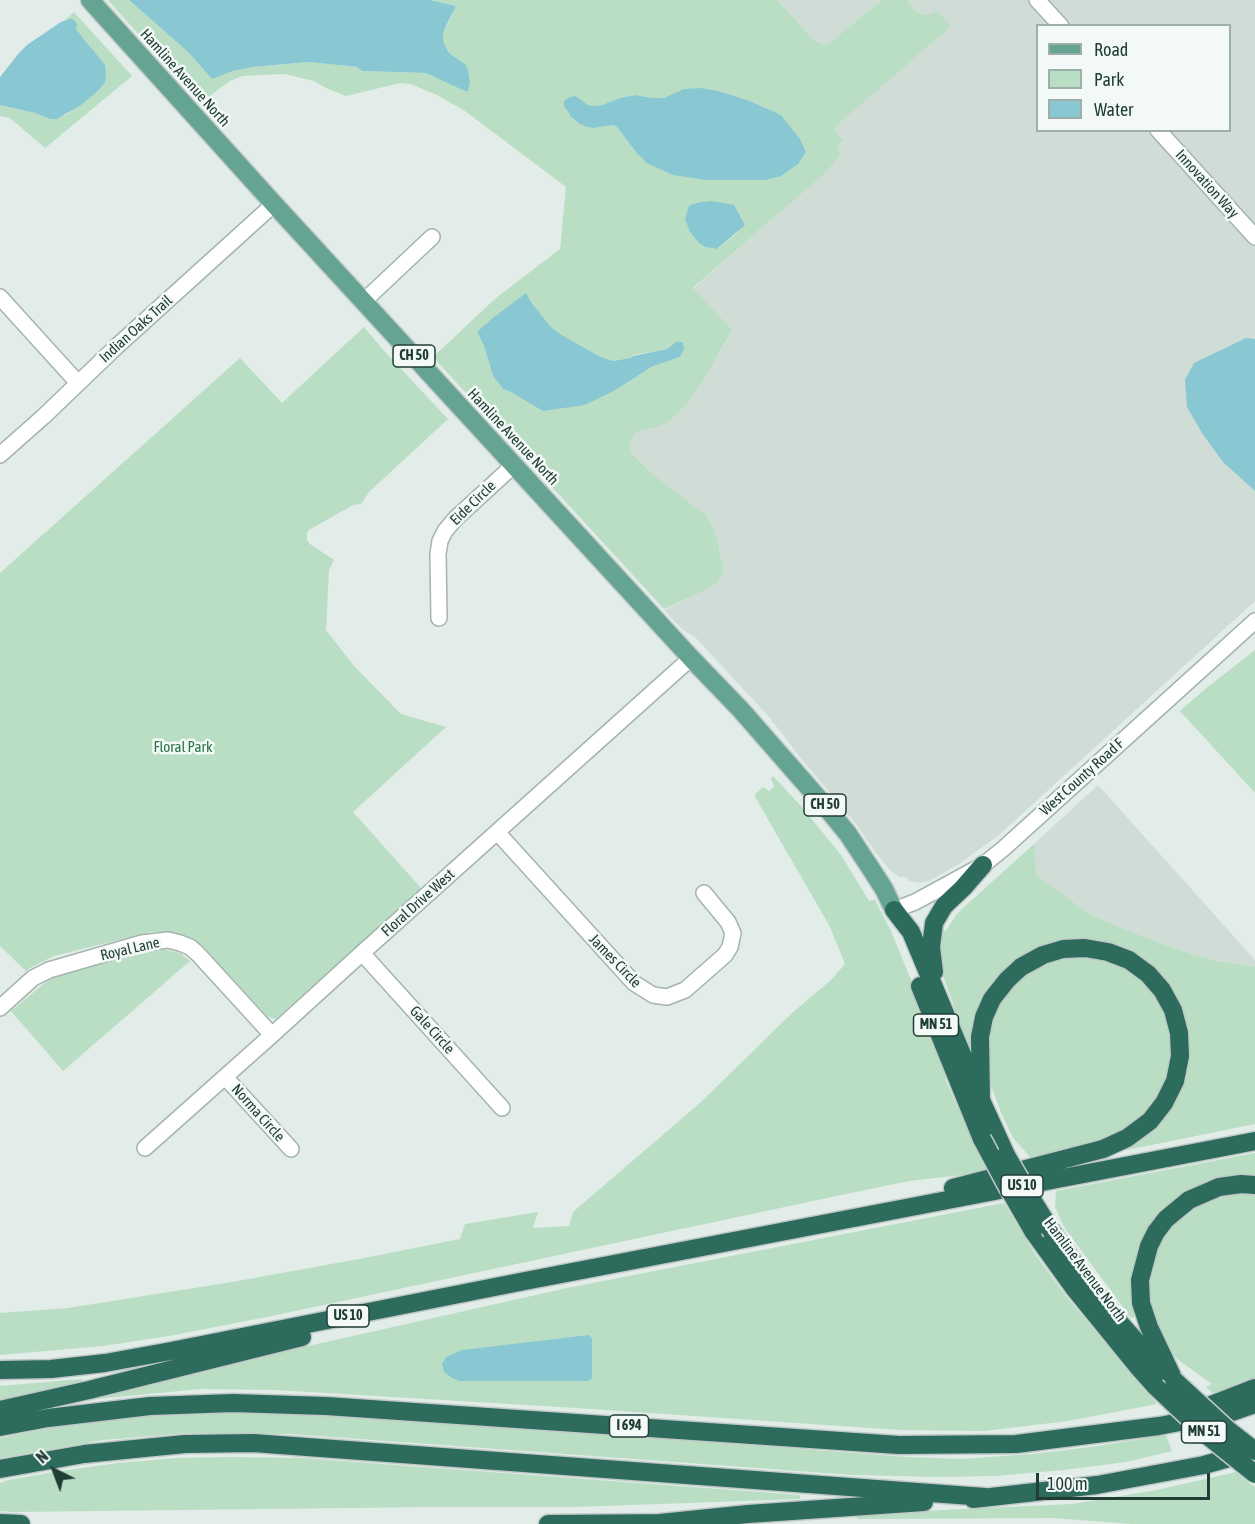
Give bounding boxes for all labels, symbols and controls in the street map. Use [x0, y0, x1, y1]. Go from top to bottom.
legend [1036, 24, 1231, 132]
street label: Hamline Avenue North [136, 25, 234, 131]
text: Road [1094, 39, 1128, 60]
text: Park [1094, 69, 1124, 90]
text: Water [1094, 99, 1133, 120]
street label: Innovation Way [1172, 146, 1242, 222]
street label: Indian Oaks Trail [96, 292, 176, 366]
road number: CH 50 [393, 345, 435, 367]
street label: Hamline Avenue North [464, 385, 562, 489]
street label: Eide Circle [446, 477, 500, 529]
street label: West County Road F [1036, 735, 1128, 819]
park label: Floral Park [153, 738, 213, 756]
road number: CH 50 [804, 794, 846, 816]
street label: Floral Drive West [378, 866, 458, 940]
street label: James Circle [585, 930, 645, 992]
street label: Royal Lane [99, 933, 161, 965]
street label: Gale Circle [406, 1002, 458, 1058]
road number: MN 51 [914, 1014, 958, 1036]
street label: Norma Circle [228, 1081, 288, 1145]
road number: US 10 [1001, 1175, 1043, 1197]
street label: Hamline Avenue North [1040, 1215, 1130, 1325]
road number: US 10 [327, 1305, 369, 1327]
road number: I 694 [610, 1415, 648, 1437]
road number: MN 51 [1182, 1421, 1226, 1443]
north arrow [24, 1440, 84, 1500]
text: N [32, 1447, 51, 1466]
scale bar [1039, 1461, 1213, 1499]
text: 100 m [1047, 1473, 1088, 1494]

